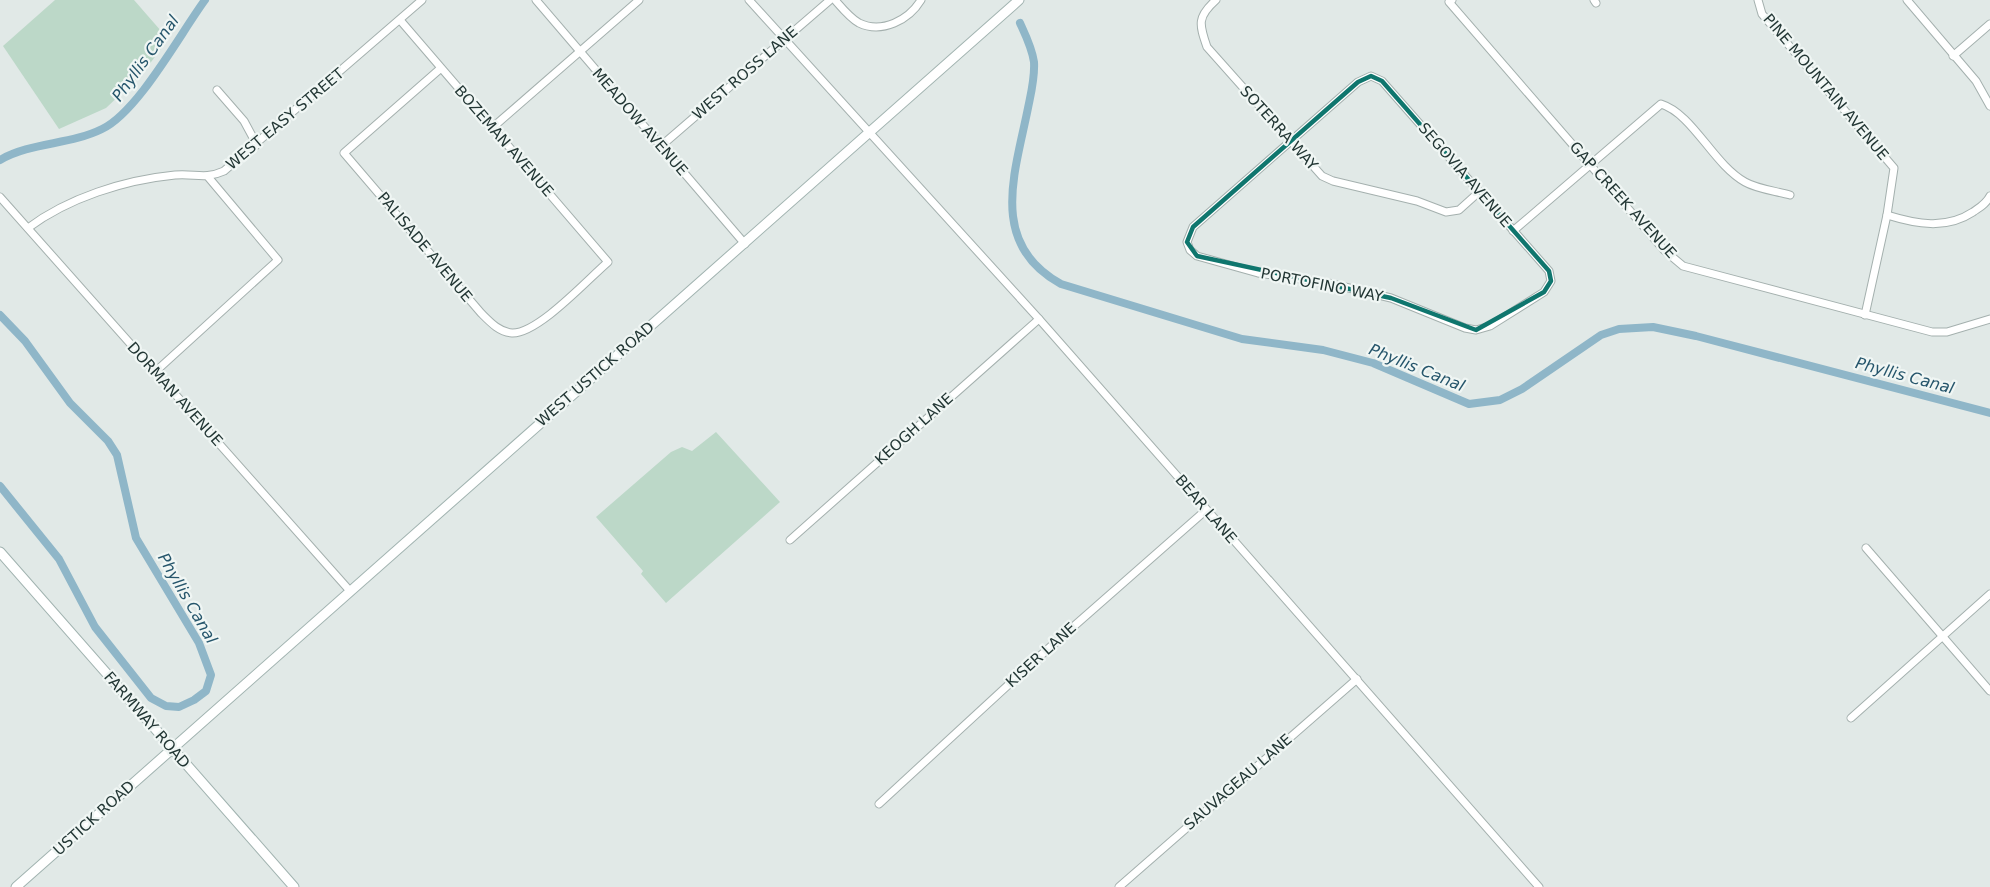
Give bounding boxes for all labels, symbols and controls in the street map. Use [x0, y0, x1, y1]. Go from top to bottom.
street label: PINE MOUNTAIN AVENUE [1760, 10, 1892, 164]
water label: Phyllis Canal [108, 11, 183, 105]
street label: WEST ROSS LANE [689, 22, 801, 124]
street label: WEST EASY STREET [222, 64, 348, 174]
street label: MEADOW AVENUE [588, 65, 692, 179]
street label: BOZEMAN AVENUE [451, 82, 557, 200]
street label: SOTERRA WAY [1236, 82, 1322, 175]
street label: SEGOVIA AVENUE [1415, 119, 1515, 231]
street label: GAP CREEK AVENUE [1566, 138, 1680, 262]
street label: PALISADE AVENUE [374, 188, 476, 306]
street label: PORTOFINO WAY [1259, 264, 1386, 306]
street label: WEST USTICK ROAD [532, 318, 658, 430]
street label: DORMAN AVENUE [124, 338, 226, 450]
water label: Phyllis Canal [1366, 340, 1468, 395]
water label: Phyllis Canal [1853, 353, 1957, 398]
street label: KEOGH LANE [871, 389, 957, 469]
street label: BEAR LANE [1171, 471, 1241, 547]
water label: Phyllis Canal [154, 550, 221, 647]
street label: KISER LANE [1002, 619, 1080, 691]
street label: FARMWAY ROAD [100, 668, 194, 772]
street label: SAUVAGEAU LANE [1180, 730, 1296, 834]
street label: USTICK ROAD [50, 777, 138, 859]

